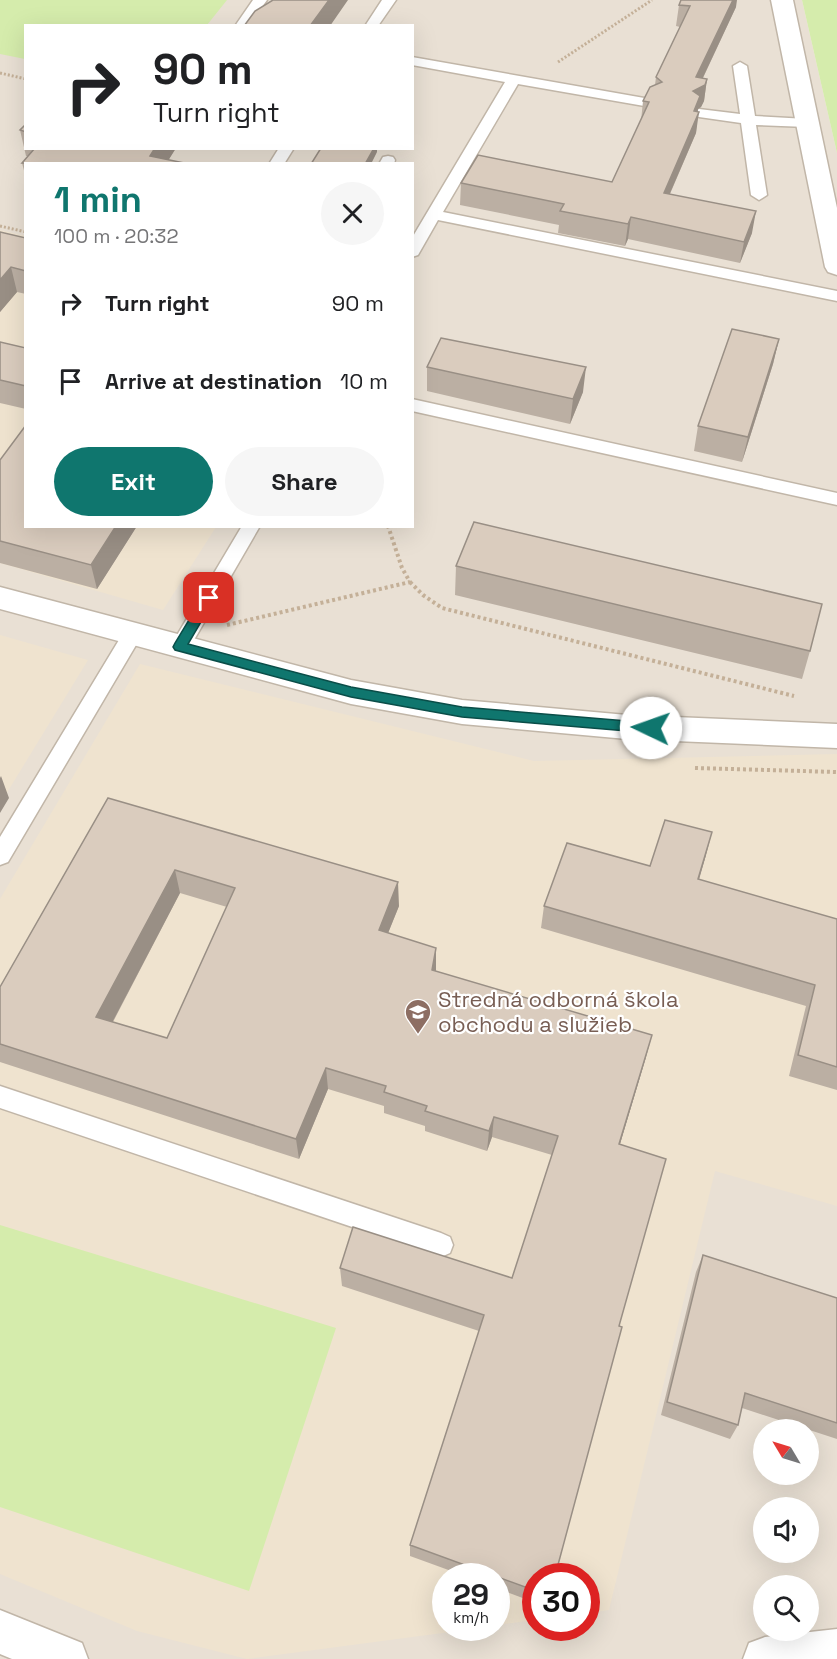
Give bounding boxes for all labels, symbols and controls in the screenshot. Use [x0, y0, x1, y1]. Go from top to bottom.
text: 90 m [153, 43, 253, 96]
icon: right [54, 48, 132, 126]
text: Turn right [153, 95, 280, 130]
text: 1 min [54, 177, 142, 223]
button: close [321, 182, 384, 245]
text: 100 m · 20:32 [54, 223, 178, 249]
icon: right [54, 287, 87, 320]
text: Turn right [105, 289, 210, 317]
text: 90 m [332, 289, 384, 317]
icon: arrive [54, 365, 87, 398]
text: Arrive at destination [105, 367, 322, 395]
text: 10 m [340, 367, 388, 395]
button: Exit [54, 447, 213, 516]
button: Share [225, 447, 384, 516]
pin [183, 572, 234, 623]
icon: arrive [192, 581, 225, 614]
position arrow [619, 696, 683, 760]
place label: Stredná odborná škola obchodu a služieb [438, 985, 679, 1038]
school or university icon: Stredná odborná škola obchodu a služieb [403, 997, 433, 1035]
north arrow [753, 1419, 819, 1485]
map controls [753, 1419, 819, 1641]
button: sound [753, 1497, 819, 1563]
speed limit sign: 30 [522, 1563, 600, 1641]
text: 29 [453, 1575, 489, 1614]
button: search [753, 1575, 819, 1641]
text: km/h [453, 1608, 489, 1627]

